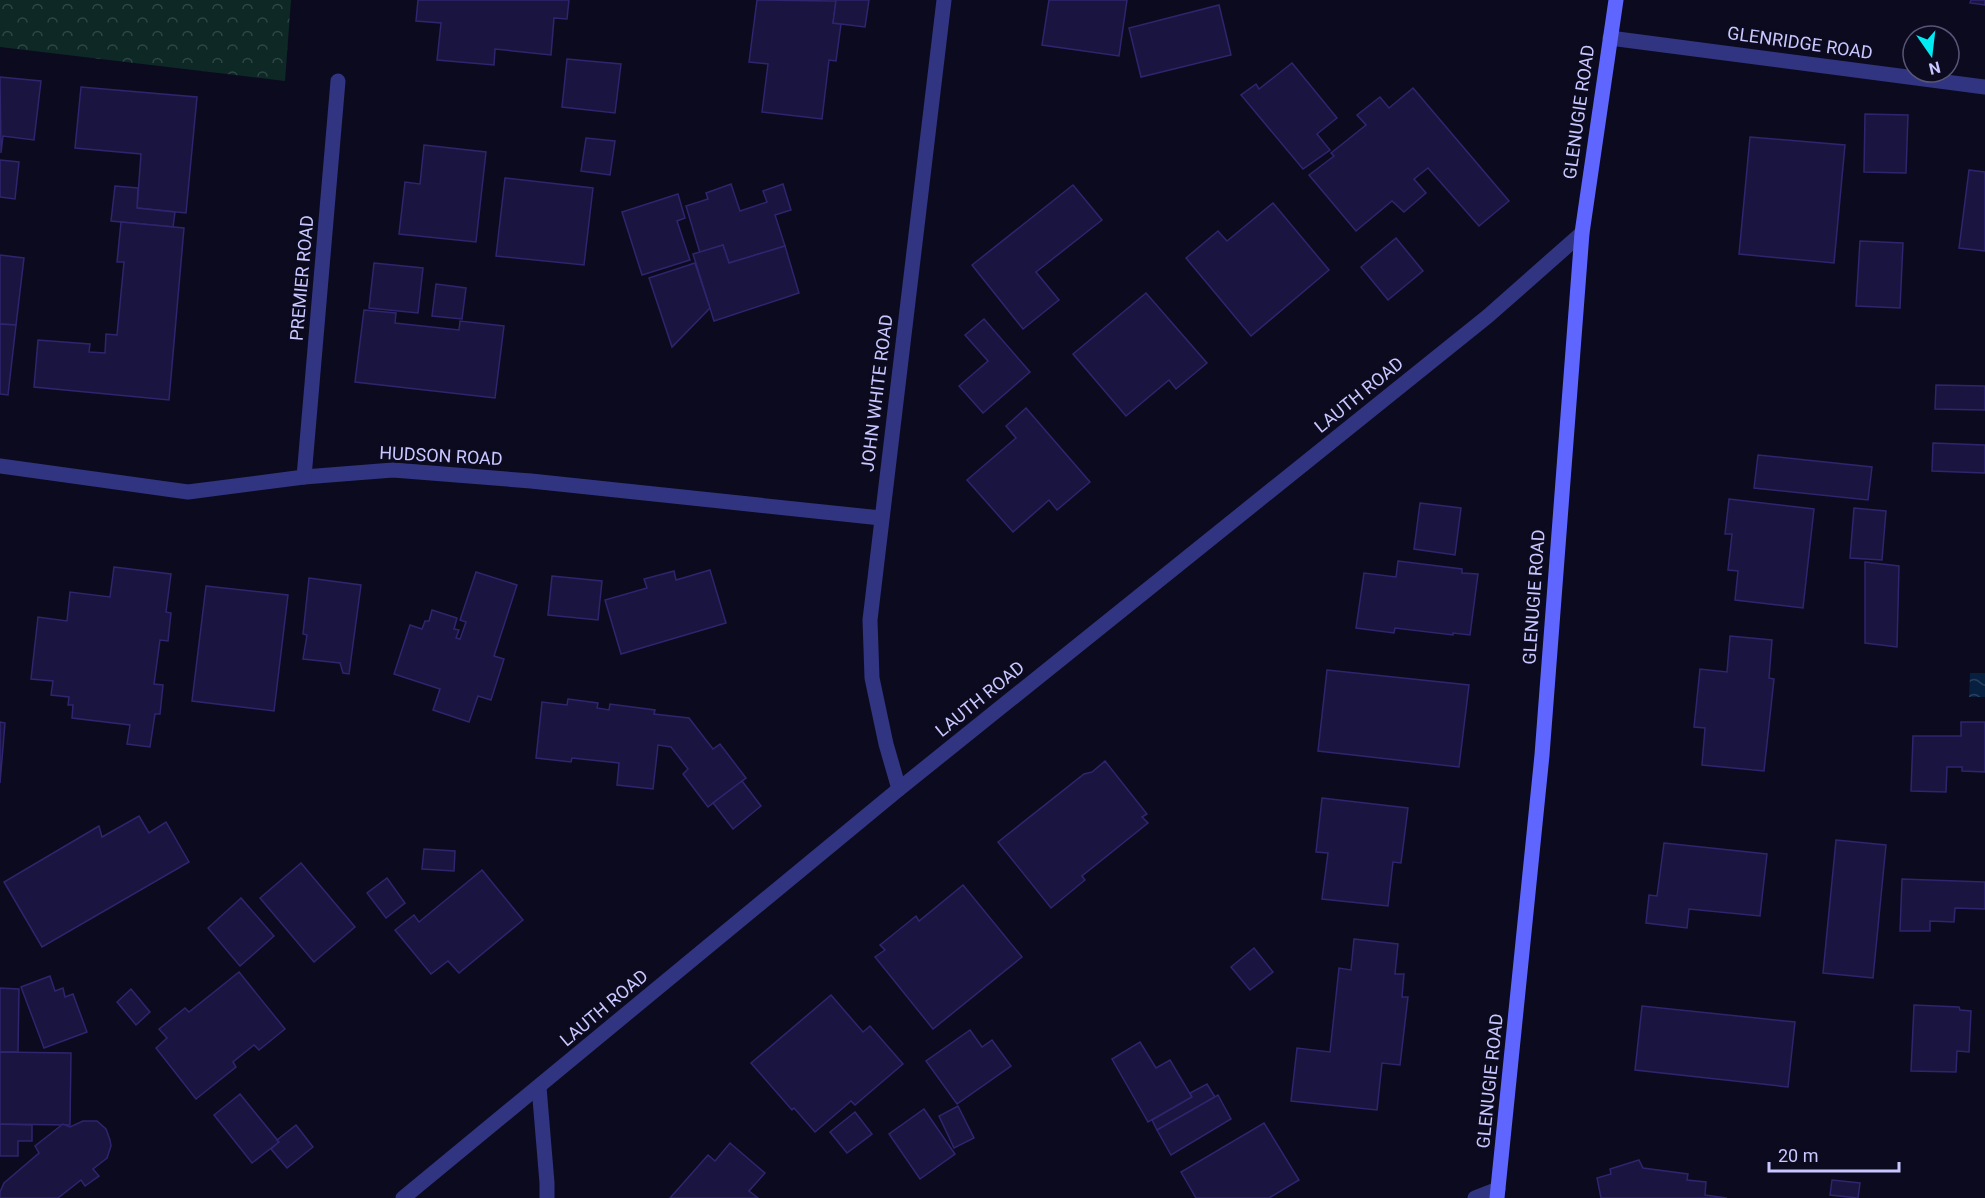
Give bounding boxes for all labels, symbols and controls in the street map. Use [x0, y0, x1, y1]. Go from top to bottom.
street label: GLENRIDGE ROAD [1726, 22, 1874, 63]
north arrow [1901, 24, 1961, 84]
street label: GLENUGIE ROAD [1559, 43, 1598, 180]
text: N [1927, 57, 1942, 79]
street label: PREMIER ROAD [286, 214, 317, 342]
street label: JOHN WHITE ROAD [856, 313, 897, 473]
street label: LAUTH ROAD [1310, 352, 1407, 437]
street label: HUDSON ROAD [379, 442, 503, 469]
street label: GLENUGIE ROAD [1518, 529, 1549, 665]
street label: LAUTH ROAD [931, 656, 1028, 741]
street label: LAUTH ROAD [556, 965, 652, 1050]
street label: GLENUGIE ROAD [1472, 1013, 1507, 1149]
scale bar [1769, 1135, 1900, 1173]
text: 20 m [1778, 1145, 1818, 1166]

